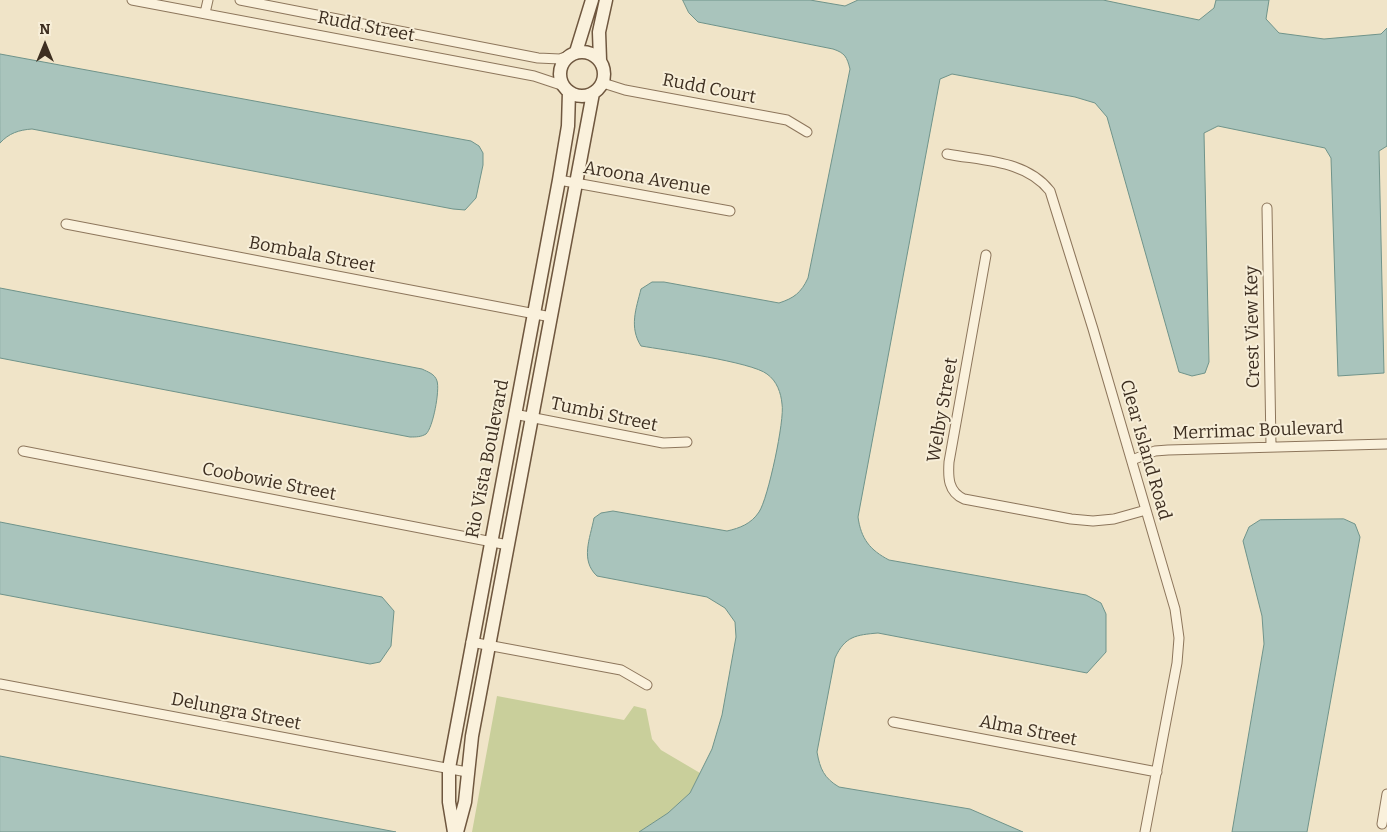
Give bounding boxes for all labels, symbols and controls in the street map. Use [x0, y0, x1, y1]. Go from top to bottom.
street label: Rudd Street [316, 7, 416, 47]
north arrow [20, 20, 70, 70]
text: N [40, 21, 50, 38]
street label: Rudd Court [660, 69, 758, 109]
street label: Aroona Avenue [582, 157, 712, 201]
street label: Bombala Street [247, 232, 377, 278]
street label: Crest View Key [1241, 265, 1265, 389]
street label: Welby Street [923, 356, 963, 464]
street label: Clear Island Road [1115, 377, 1175, 523]
street label: Rio Vista Boulevard [462, 378, 514, 540]
street label: Tumbi Street [549, 393, 659, 437]
street label: Merrimac Boulevard [1172, 417, 1344, 445]
street label: Coobowie Street [200, 458, 338, 506]
street label: Delungra Street [169, 689, 303, 735]
street label: Alma Street [977, 711, 1079, 751]

